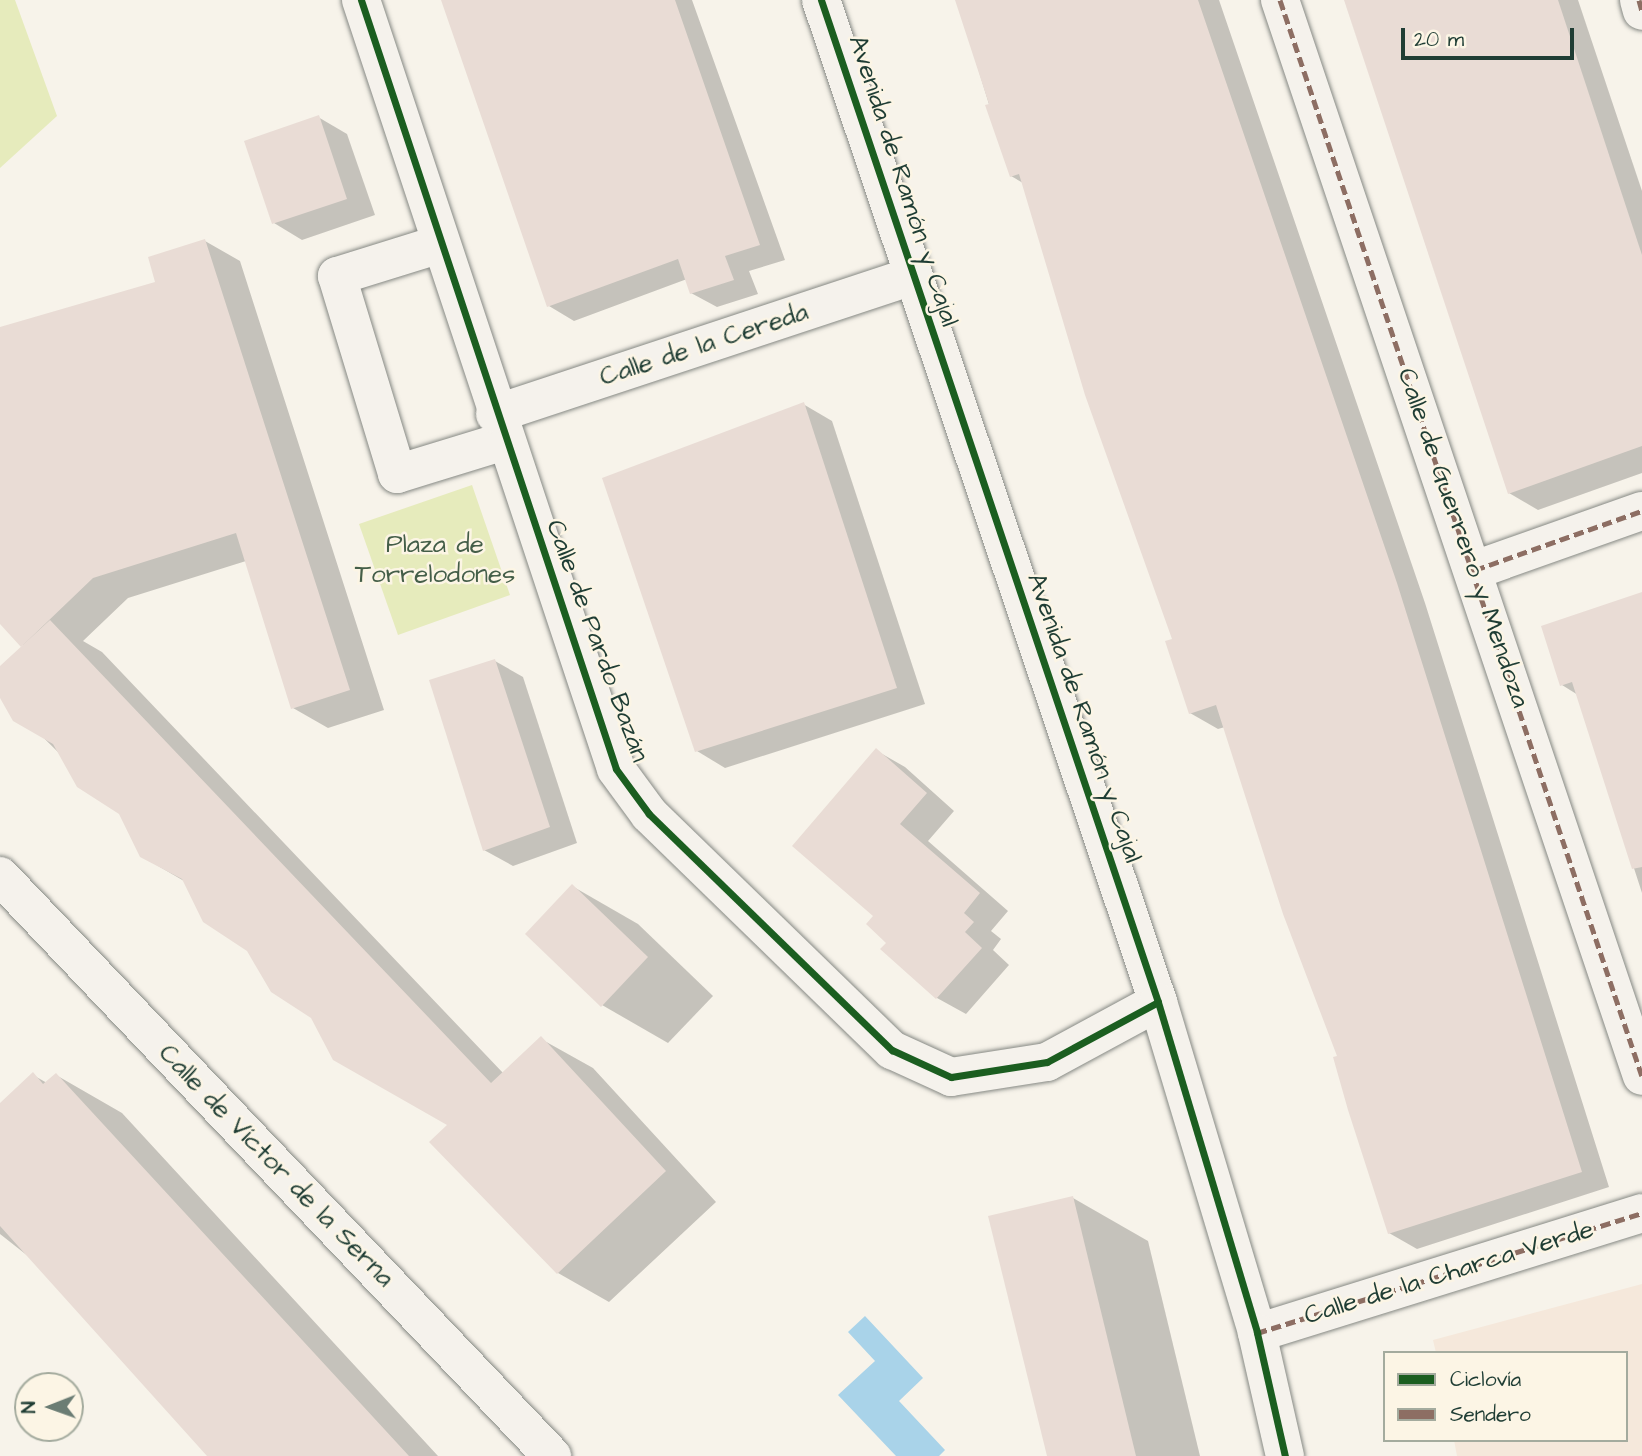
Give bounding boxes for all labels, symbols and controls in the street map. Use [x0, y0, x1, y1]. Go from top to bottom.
scale bar [1404, 14, 1577, 58]
text: 20 m [1414, 25, 1464, 54]
street label: Avenida de Ramón y Cajal [841, 32, 965, 330]
street label: Calle de la Cereda [596, 297, 812, 393]
street label: Calle de Guerrero y Mendoza [1390, 364, 1536, 712]
street label: Calle de Pardo Bazán [539, 516, 655, 766]
park label: Plaza de Torrelodones [355, 529, 515, 590]
street label: Avenida de Ramón y Cajal [1020, 569, 1148, 867]
street label: Calle de Víctor de la Serna [152, 1038, 400, 1294]
street label: Calle de la Charca Verde [1301, 1214, 1597, 1332]
legend [1383, 1351, 1628, 1442]
text: Ciclovía [1450, 1365, 1521, 1394]
north arrow [14, 1372, 84, 1442]
text: Sendero [1450, 1400, 1531, 1429]
text: N [16, 1401, 43, 1414]

